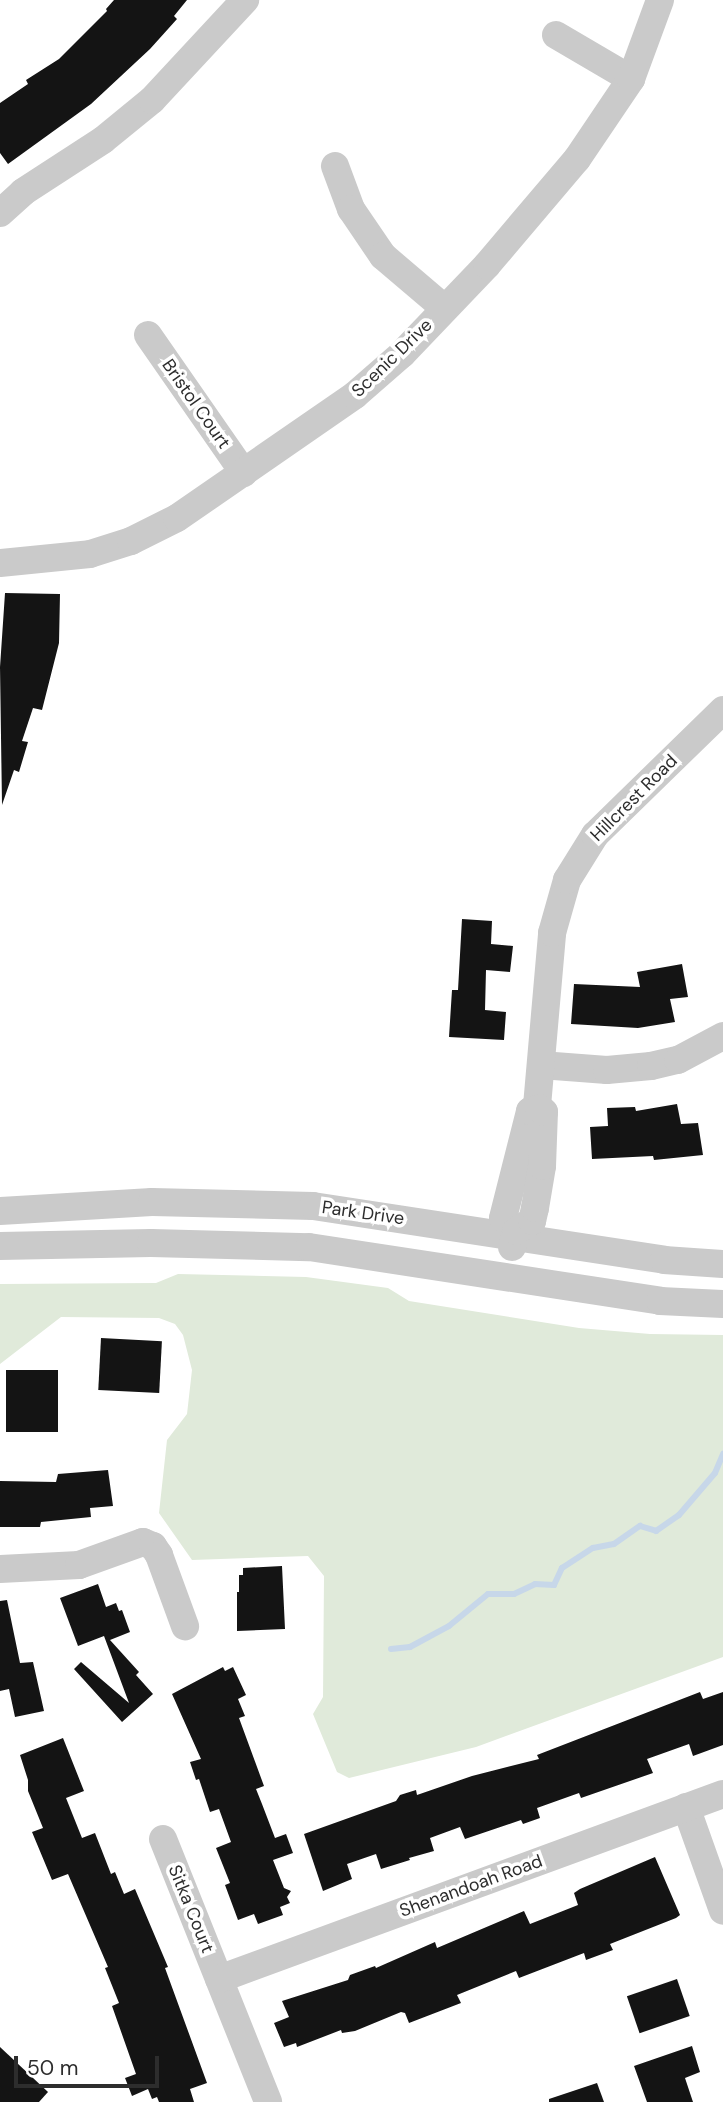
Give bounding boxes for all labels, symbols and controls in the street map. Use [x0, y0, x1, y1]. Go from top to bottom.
street label: Scenic Drive [347, 314, 437, 402]
street label: Bristol Court [157, 355, 235, 453]
street label: Hillcrest Road [586, 750, 682, 846]
street label: Park Drive [320, 1197, 406, 1229]
street label: Shenandoah Road [397, 1850, 545, 1922]
street label: Sitka Court [164, 1862, 218, 1956]
scale bar [18, 2042, 163, 2086]
text: 50 m [27, 2054, 78, 2082]

